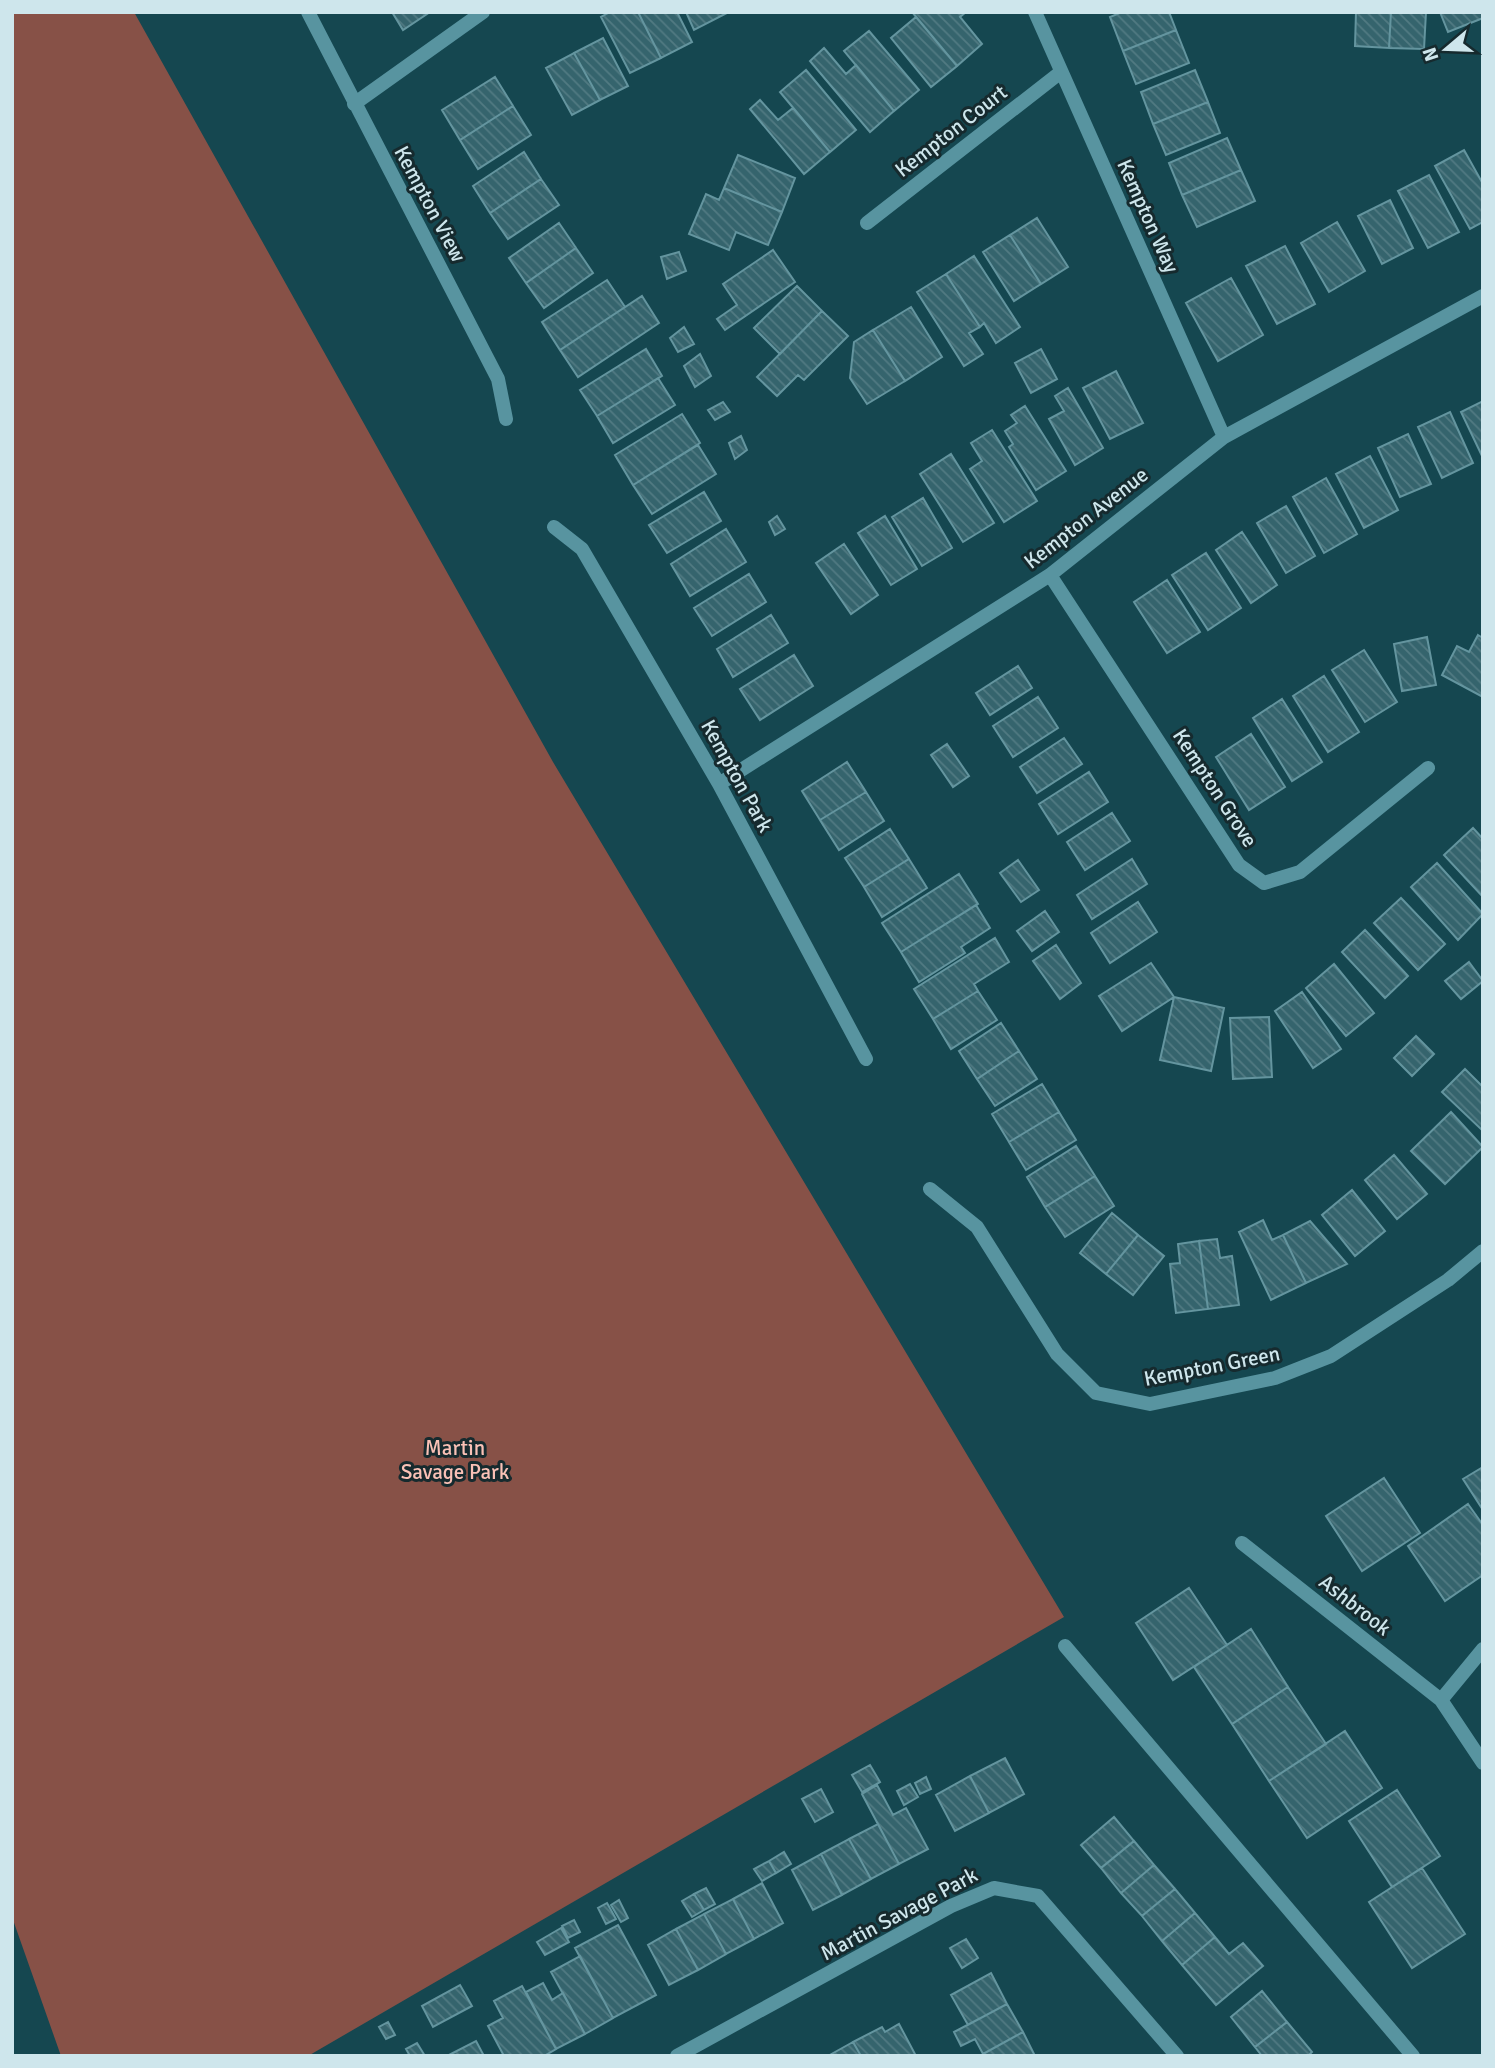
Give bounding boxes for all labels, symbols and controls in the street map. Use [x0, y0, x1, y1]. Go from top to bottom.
north arrow [1411, 14, 1481, 84]
text: N [1417, 44, 1444, 64]
street label: Kempton Court [890, 79, 1012, 183]
street label: Kempton View [389, 141, 471, 267]
street label: Kempton Way [1111, 155, 1185, 277]
street label: Kempton Avenue [1019, 461, 1153, 575]
street label: Kempton Park [695, 715, 779, 837]
street label: Kempton Grove [1167, 724, 1263, 852]
street label: Kempton Green [1142, 1340, 1282, 1392]
park label: Martin Savage Park [401, 1435, 510, 1485]
street label: Ashbrook [1314, 1569, 1397, 1641]
street label: Martin Savage Park [816, 1862, 982, 1966]

